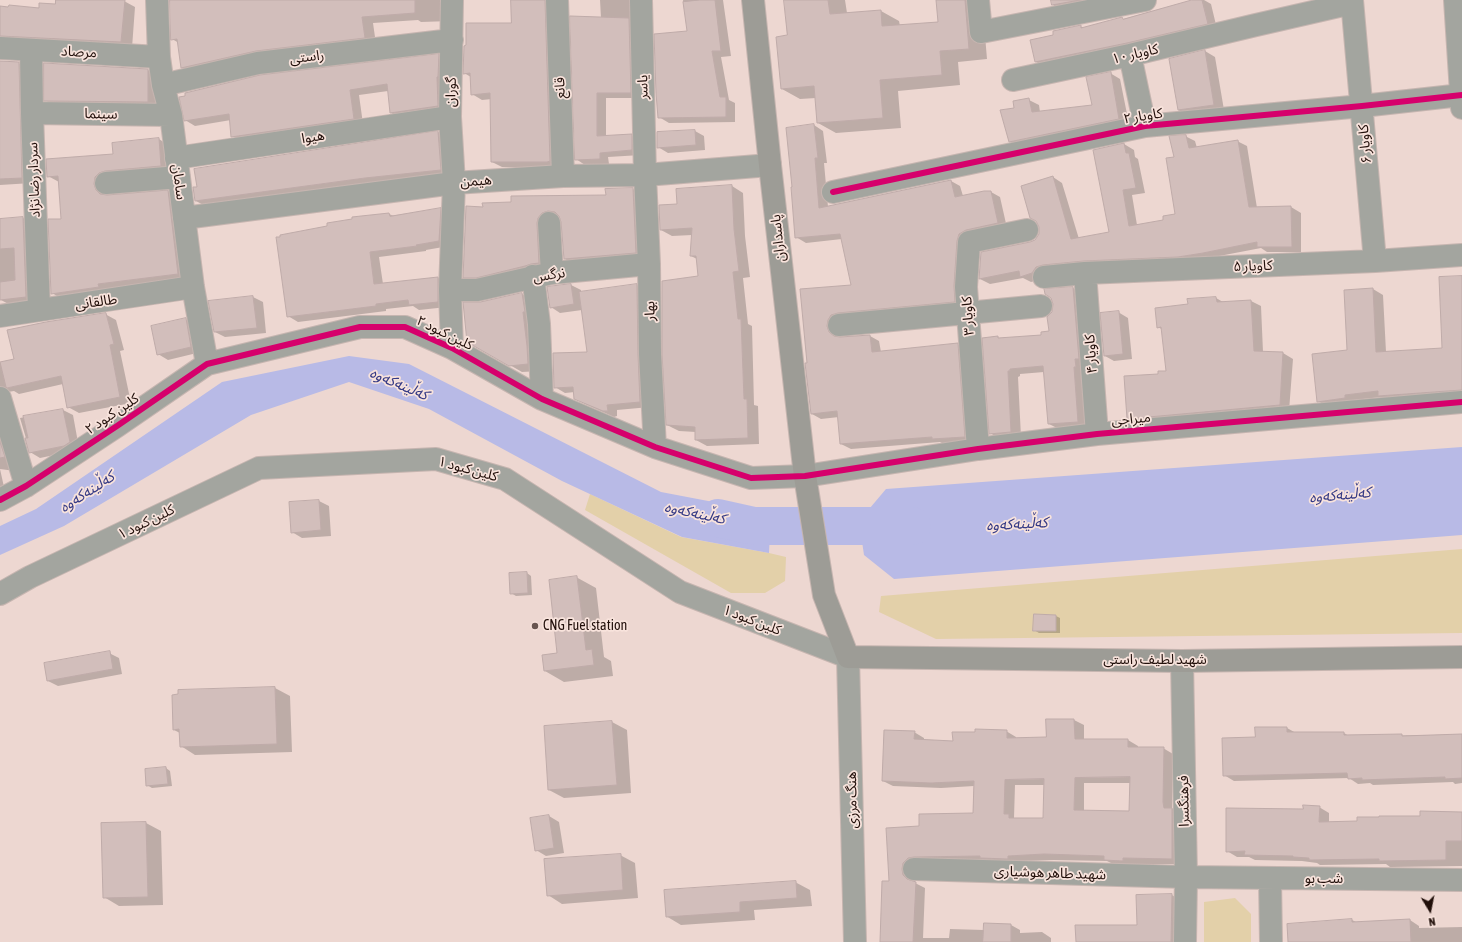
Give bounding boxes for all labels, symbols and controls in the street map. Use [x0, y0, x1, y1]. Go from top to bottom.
street label: کاویار ۱۰ [1110, 40, 1160, 68]
street label: مرصاد [61, 43, 97, 61]
street label: راستی [289, 47, 325, 67]
street label: یاسر [634, 74, 652, 100]
street label: گوران [442, 77, 460, 107]
street label: قانع [551, 77, 569, 99]
street label: سینما [84, 105, 118, 123]
street label: کاویار ۲ [1122, 105, 1164, 127]
street label: کاویار ۶ [1355, 124, 1375, 164]
street label: هیوا [300, 127, 326, 147]
street label: سردار رضا نژاد [24, 142, 44, 218]
street label: سامان [168, 163, 190, 201]
street label: هیمن [460, 172, 492, 190]
street label: پاسداران [767, 213, 789, 263]
street label: کاویار ۵ [1233, 257, 1273, 275]
street label: نرگس [532, 264, 566, 286]
street label: طالقانی [74, 291, 118, 313]
street label: کاویار ۳ [958, 296, 978, 336]
street label: بهار [641, 301, 659, 321]
street label: کلین کبود ۲ [414, 312, 476, 354]
street label: کاویار ۴ [1081, 334, 1101, 374]
water label: کەڵینەکەوە [367, 364, 431, 404]
street label: کلین کبود ۲ [82, 390, 142, 438]
street label: میراجی [1111, 409, 1151, 429]
street label: کلین کبود ۱ [436, 453, 500, 485]
water label: کەڵینەکەوە [56, 468, 118, 516]
water label: کەڵینەکەوە [1309, 483, 1371, 507]
water label: کەڵینەکەوە [663, 498, 727, 528]
street label: کلین کبود ۱ [115, 501, 177, 543]
water label: کەڵینەکەوە [986, 513, 1048, 535]
street label: کلین کبود ۱ [720, 601, 784, 639]
place label: CNG Fuel station [543, 618, 627, 634]
marker: CNG Fuel station [530, 621, 540, 631]
street label: شهید لطیف راستی [1103, 652, 1207, 668]
street label: هنگ مرزی [843, 771, 861, 829]
street label: فرهنگسرا [1175, 775, 1193, 827]
street label: شهید طاهر هوشیاری [994, 863, 1106, 883]
street label: شب بو [1305, 871, 1343, 887]
north arrow [1410, 890, 1450, 930]
text: N [1428, 915, 1436, 928]

